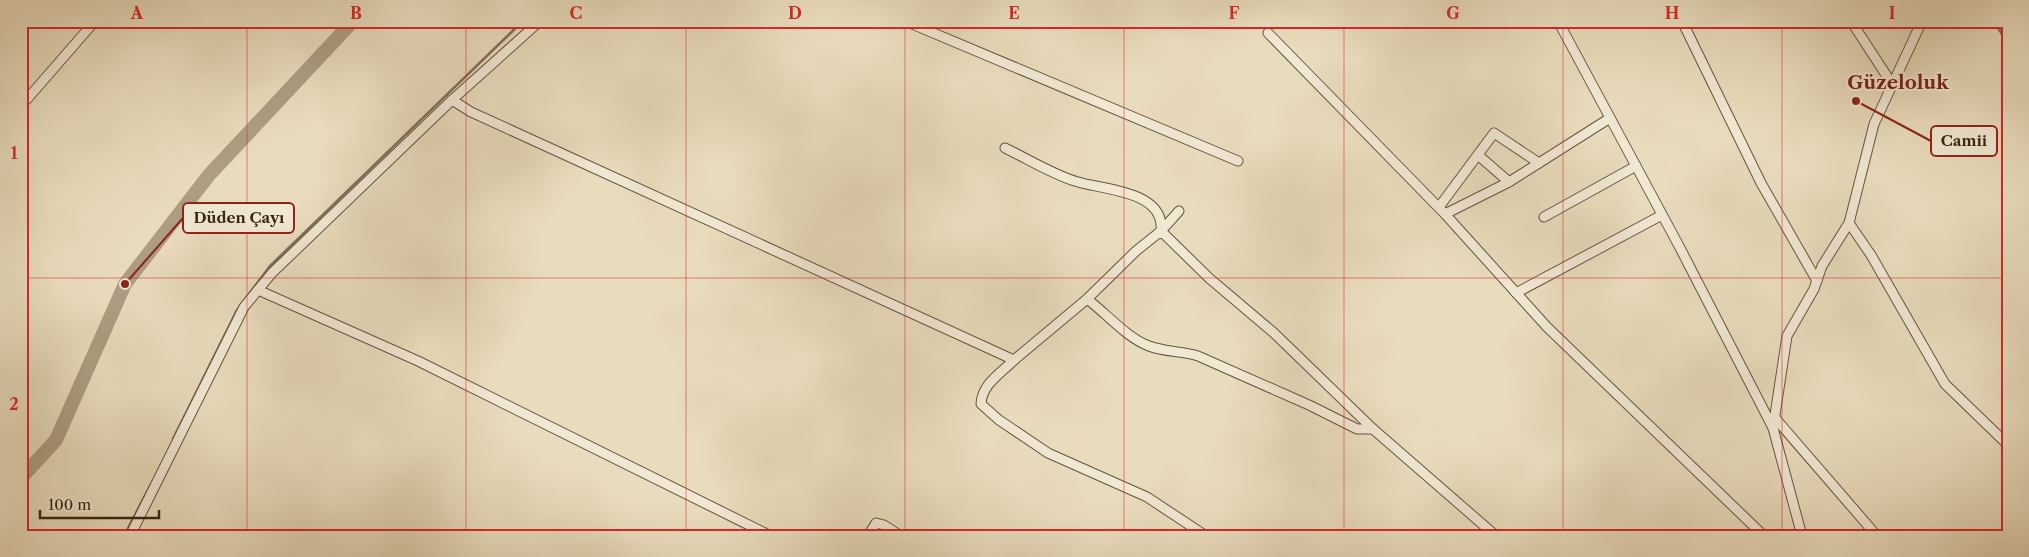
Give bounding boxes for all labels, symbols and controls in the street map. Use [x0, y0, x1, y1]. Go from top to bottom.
text: A [130, 3, 144, 23]
text: B [350, 3, 362, 23]
text: C [570, 3, 582, 23]
text: D [788, 3, 802, 23]
text: E [1008, 3, 1020, 23]
text: F [1229, 3, 1240, 23]
text: G [1446, 3, 1460, 23]
text: H [1665, 3, 1679, 23]
text: I [1889, 3, 1896, 23]
district label: Güzeloluk [1847, 71, 1949, 94]
callout: Camii [1931, 126, 1997, 156]
text: Camii [1941, 131, 1988, 150]
text: 1 [10, 143, 18, 163]
callout: Düden Çayı [183, 203, 294, 233]
text: Düden Çayı [194, 208, 285, 227]
text: 2 [9, 394, 19, 414]
scale bar [40, 487, 159, 519]
text: 100 m [48, 495, 91, 514]

